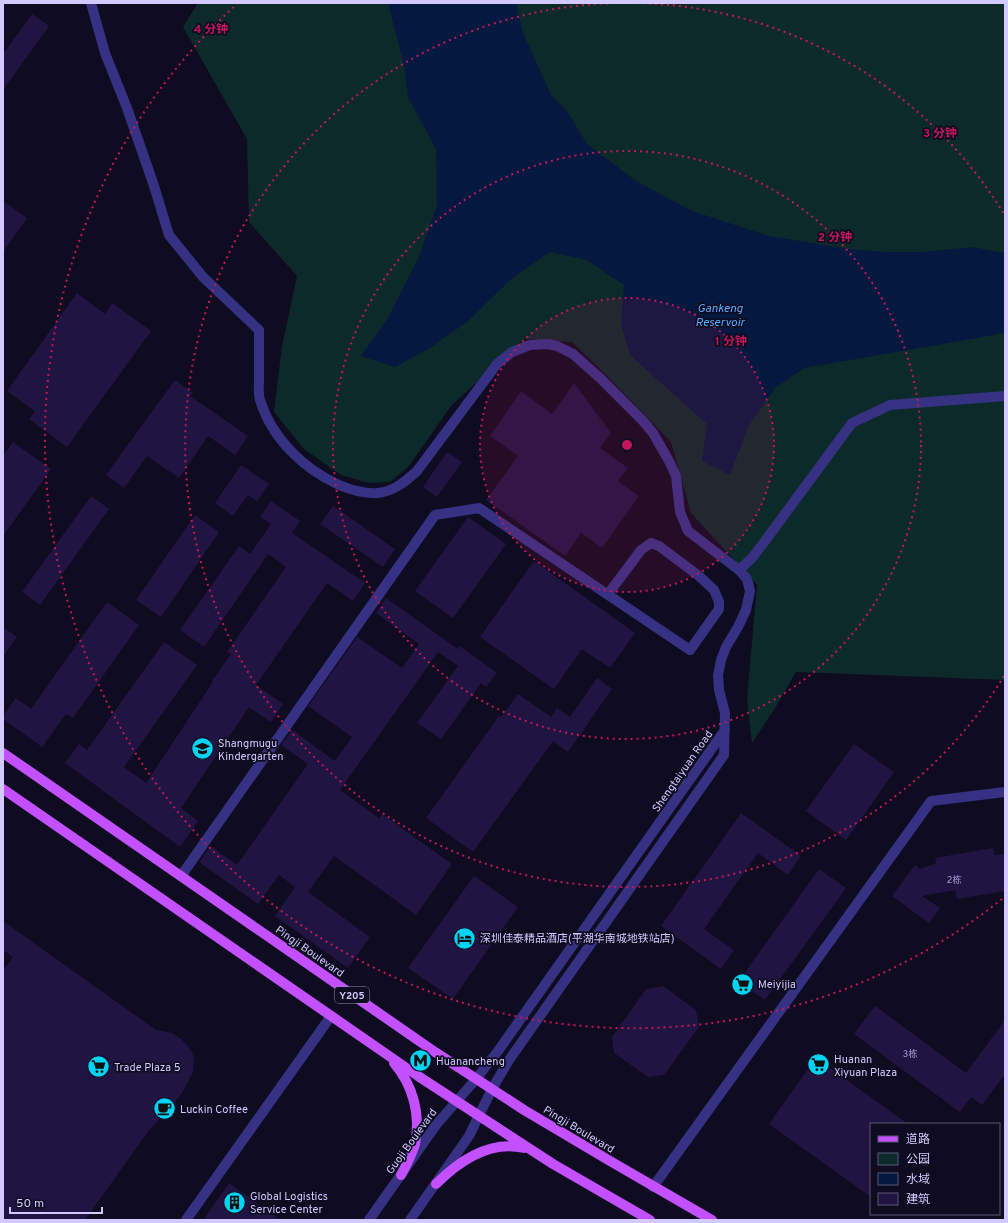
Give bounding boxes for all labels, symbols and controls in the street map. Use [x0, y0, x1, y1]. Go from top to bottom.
text: 4 分钟 [194, 22, 228, 38]
text: 3 分钟 [923, 126, 957, 142]
text: 2 分钟 [818, 230, 852, 246]
water label: Gankeng Reservoir [695, 301, 746, 331]
text: 1 分钟 [715, 334, 747, 350]
centre of rings [620, 438, 634, 452]
street label: Shengtaiyuan Road [649, 728, 716, 815]
school or university icon: Shangmugu Kindergarten [189, 736, 215, 762]
place label: Shangmugu Kindergarten [218, 737, 284, 764]
house number: 2栋 [947, 874, 961, 886]
street label: Pingji Boulevard [272, 923, 346, 981]
hotel icon: 深圳佳泰精品酒店(平湖华南城地铁站店) [451, 925, 477, 951]
place label: 深圳佳泰精品酒店(平湖华南城地铁站店) [480, 932, 675, 946]
supermarket icon: Meiyijia [730, 971, 756, 997]
place label: Meiyijia [758, 978, 796, 992]
road number: Y205 [335, 987, 369, 1003]
metro station icon: Huanancheng [408, 1048, 434, 1074]
house number: 3栋 [903, 1048, 917, 1060]
supermarket icon: Huanan Xiyuan Plaza [806, 1052, 832, 1078]
place label: Huanan Xiyuan Plaza [834, 1053, 897, 1080]
supermarket icon: Trade Plaza 5 [85, 1054, 111, 1080]
place label: Huanancheng [436, 1055, 505, 1069]
place label: Trade Plaza 5 [114, 1061, 181, 1075]
cafe icon: Luckin Coffee [152, 1096, 178, 1122]
place label: Luckin Coffee [180, 1103, 248, 1117]
street label: Pingji Boulevard [540, 1103, 617, 1157]
street label: Guoji Boulevard [383, 1106, 440, 1177]
legend [870, 1123, 1000, 1215]
text: 道路 [906, 1132, 930, 1148]
text: 公园 [906, 1152, 930, 1168]
text: 水域 [906, 1172, 930, 1188]
scale bar [10, 1189, 102, 1215]
building icon: Global Logistics Service Center [222, 1189, 248, 1215]
place label: Global Logistics Service Center [250, 1190, 328, 1217]
text: 建筑 [906, 1192, 930, 1208]
text: 50 m [16, 1196, 44, 1212]

